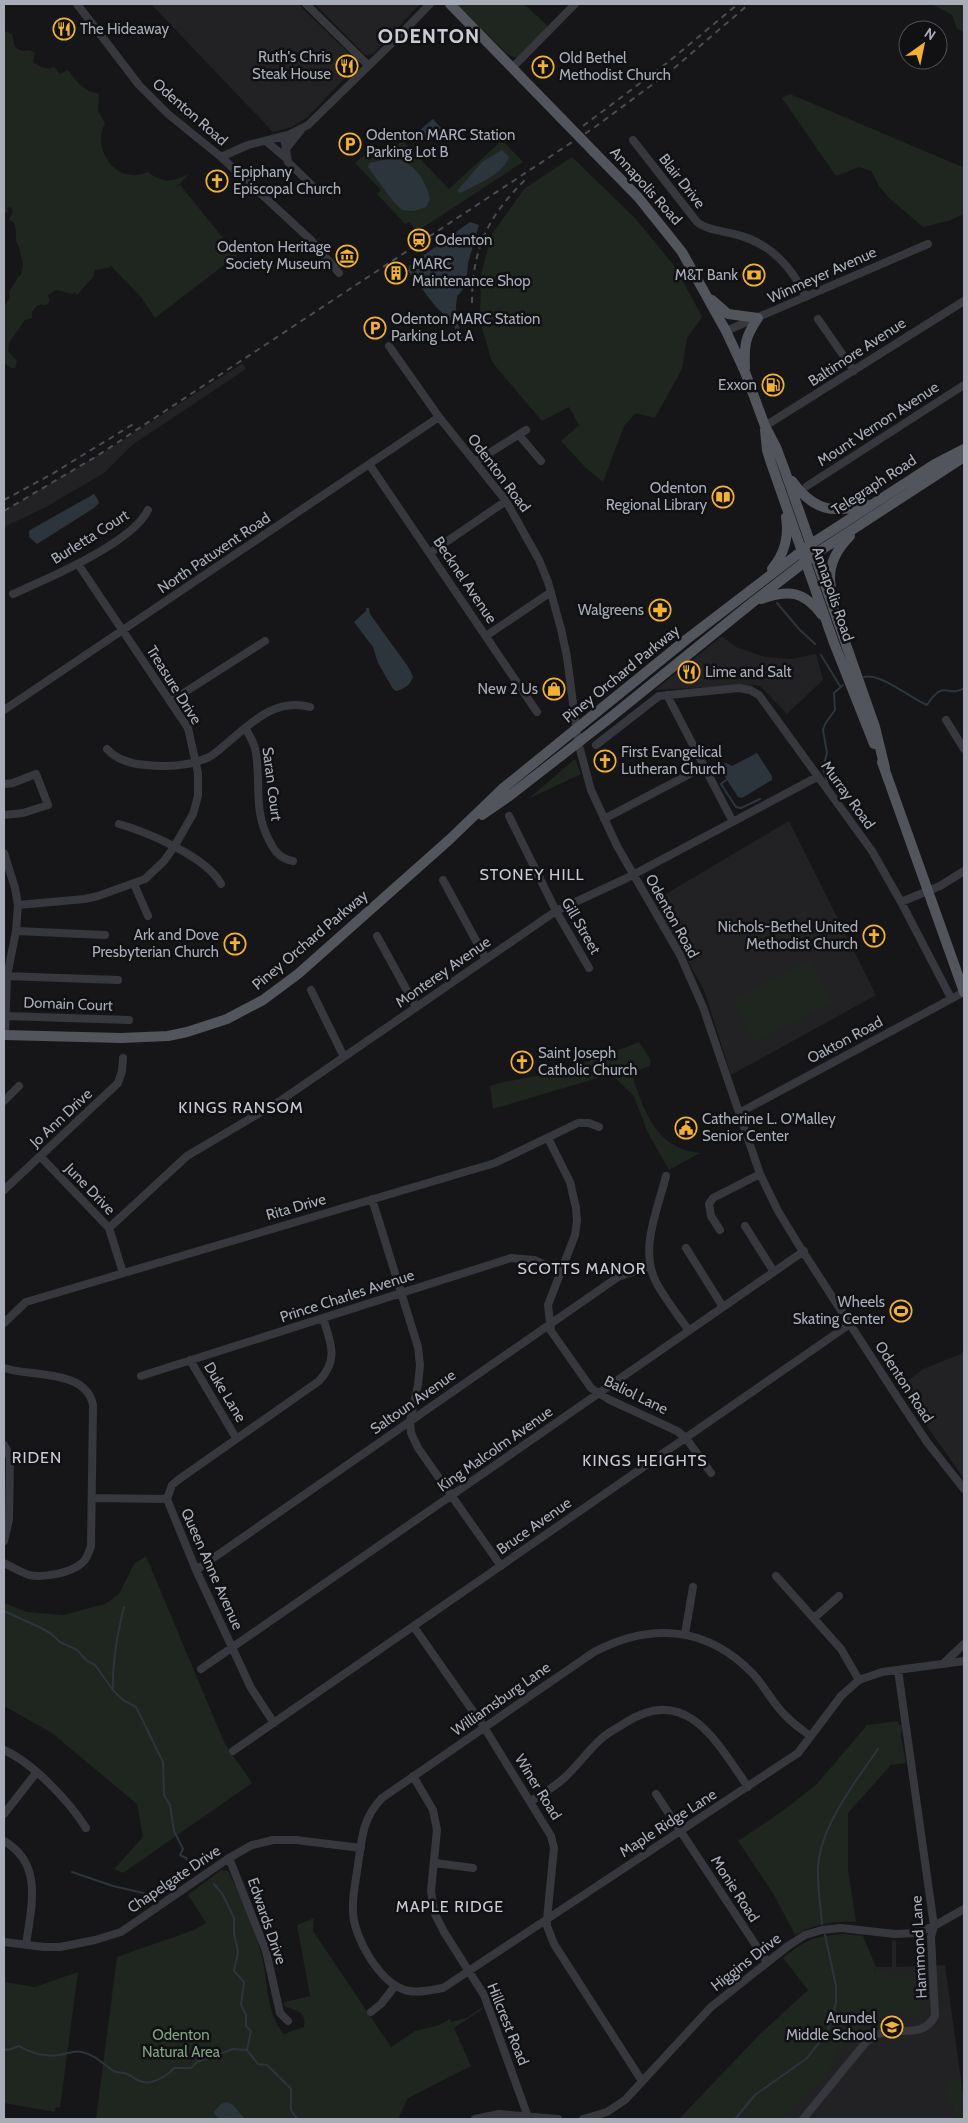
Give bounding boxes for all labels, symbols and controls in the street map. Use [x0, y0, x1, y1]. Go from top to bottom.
restaurant icon: The Hideaway [52, 17, 76, 41]
place label: The Hideaway [80, 20, 169, 38]
north arrow [898, 20, 948, 70]
district label: ODENTON [378, 24, 480, 48]
text: N [921, 24, 939, 44]
place label: Ruth's Chris Steak House [252, 48, 331, 83]
place label: Old Bethel Methodist Church [559, 49, 671, 84]
restaurant icon: Ruth's Chris Steak House [335, 54, 359, 78]
church icon: Old Bethel Methodist Church [531, 55, 555, 79]
street label: Odenton Road [149, 75, 231, 149]
place label: Odenton MARC Station Parking Lot B [366, 126, 515, 161]
parking icon: Odenton MARC Station Parking Lot B [338, 132, 362, 156]
street label: Annapolis Road [606, 143, 686, 229]
street label: Blair Drive [655, 150, 709, 212]
place label: Epiphany Episcopal Church [233, 163, 341, 198]
church icon: Epiphany Episcopal Church [205, 169, 229, 193]
station icon: Odenton [407, 228, 431, 252]
place label: Odenton [435, 231, 492, 249]
place label: Odenton Heritage Society Museum [217, 238, 331, 273]
street label: Winmeyer Avenue [765, 243, 879, 307]
museum icon: Odenton Heritage Society Museum [335, 244, 359, 268]
place label: MARC Maintenance Shop [412, 255, 531, 290]
building icon: MARC Maintenance Shop [384, 261, 408, 285]
bank icon: M&T Bank [742, 263, 766, 287]
place label: M&T Bank [675, 266, 738, 284]
place label: Odenton MARC Station Parking Lot A [391, 310, 540, 345]
street label: Baltimore Avenue [805, 314, 909, 390]
parking icon: Odenton MARC Station Parking Lot A [363, 316, 387, 340]
fuel station icon: Exxon [761, 373, 785, 397]
place label: Exxon [718, 376, 757, 394]
street label: Mount Vernon Avenue [814, 378, 942, 470]
street label: Odenton Road [464, 430, 534, 516]
street label: Telegraph Road [828, 451, 920, 519]
place label: Odenton Regional Library [606, 479, 707, 514]
library icon: Odenton Regional Library [711, 485, 735, 509]
street label: Burletta Court [48, 506, 132, 568]
street label: North Patuxent Road [154, 509, 274, 597]
street label: Becknel Avenue [429, 533, 501, 627]
street label: Annapolis Road [808, 544, 858, 644]
pharmacy icon: Walgreens [648, 598, 672, 622]
place label: Walgreens [578, 601, 644, 619]
street label: Piney Orchard Parkway [559, 621, 683, 727]
street label: Treasure Drive [143, 642, 205, 728]
restaurant icon: Lime and Salt [677, 660, 701, 684]
place label: Lime and Salt [705, 663, 792, 681]
shop icon: New 2 Us [542, 677, 566, 701]
place label: New 2 Us [478, 680, 538, 698]
place label: First Evangelical Lutheran Church [621, 743, 725, 778]
street label: Saran Court [259, 746, 285, 822]
church icon: First Evangelical Lutheran Church [593, 749, 617, 773]
street label: Murray Road [817, 758, 879, 832]
district label: STONEY HILL [479, 865, 585, 884]
street label: Odenton Road [642, 871, 702, 961]
street label: Piney Orchard Parkway [249, 886, 372, 994]
street label: Gill Street [558, 895, 604, 957]
place label: Nichols-Bethel United Methodist Church [717, 918, 858, 953]
church icon: Nichols-Bethel United Methodist Church [862, 924, 886, 948]
place label: Ark and Dove Presbyterian Church [92, 926, 219, 961]
church icon: Ark and Dove Presbyterian Church [223, 932, 247, 956]
street label: Monterey Avenue [392, 932, 494, 1011]
street label: Domain Court [23, 993, 113, 1015]
street label: Oakton Road [804, 1013, 886, 1067]
place label: Saint Joseph Catholic Church [538, 1044, 637, 1079]
church icon: Saint Joseph Catholic Church [510, 1050, 534, 1074]
street label: Jo Ann Drive [26, 1085, 96, 1152]
district label: KINGS RANSOM [178, 1098, 304, 1117]
place label: Catherine L. O'Malley Senior Center [702, 1110, 836, 1145]
public building icon: Catherine L. O'Malley Senior Center [674, 1116, 698, 1140]
street label: June Drive [60, 1159, 119, 1219]
street label: Rita Drive [264, 1190, 328, 1224]
district label: SCOTTS MANOR [518, 1259, 647, 1278]
street label: Prince Charles Avenue [278, 1266, 417, 1326]
place label: Wheels Skating Center [793, 1293, 885, 1328]
sports icon: Wheels Skating Center [889, 1299, 913, 1323]
street label: Odenton Road [871, 1338, 937, 1426]
street label: Duke Lane [200, 1359, 250, 1426]
street label: Saltoun Avenue [367, 1366, 459, 1438]
street label: Baliol Lane [601, 1372, 671, 1418]
street label: King Malcolm Avenue [434, 1402, 556, 1496]
district label: RIDEN [12, 1448, 62, 1467]
district label: KINGS HEIGHTS [582, 1451, 708, 1470]
street label: Bruce Avenue [493, 1494, 575, 1558]
street label: Queen Anne Avenue [177, 1505, 247, 1633]
street label: Williamsburg Lane [448, 1658, 554, 1740]
street label: Winer Road [511, 1751, 565, 1823]
street label: Maple Ridge Lane [616, 1785, 720, 1861]
street label: Chapelgate Drive [124, 1841, 224, 1917]
street label: Monie Road [707, 1852, 763, 1926]
street label: Edwards Drive [244, 1875, 290, 1967]
street label: Hammond Lane [907, 1895, 931, 1999]
district label: MAPLE RIDGE [396, 1897, 504, 1916]
street label: Higgins Drive [707, 1929, 785, 1995]
street label: Hillcrest Road [483, 1980, 533, 2068]
place label: Arundel Middle School [786, 2009, 876, 2044]
school or university icon: Arundel Middle School [880, 2015, 904, 2039]
park label: Odenton Natural Area [142, 2026, 221, 2061]

